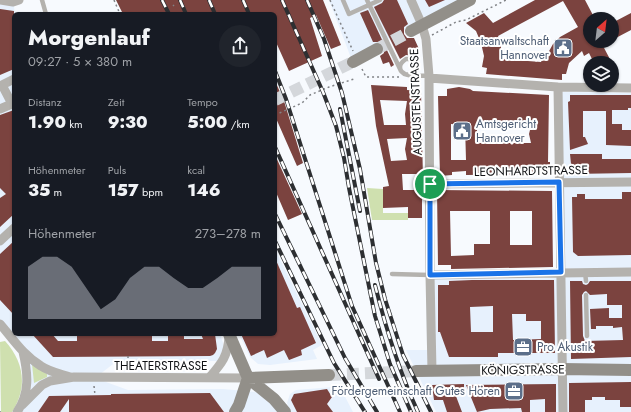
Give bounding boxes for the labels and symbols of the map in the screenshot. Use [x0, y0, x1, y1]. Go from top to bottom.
north arrow [583, 12, 619, 48]
place label: Staatsanwaltschaft Hannover [460, 32, 550, 64]
public building icon: Staatsanwaltschaft Hannover [552, 37, 574, 59]
street label: AUGUSTENSTRASSE [405, 48, 427, 156]
place label: Amtsgericht Hannover [476, 115, 536, 147]
public building icon: Amtsgericht Hannover [451, 120, 473, 142]
street label: LEONHARDTSTRASSE [474, 161, 588, 181]
pin [413, 167, 447, 201]
office icon: Pro Akustik [512, 336, 534, 358]
place label: Pro Akustik [537, 338, 594, 356]
street label: THEATERSTRASSE [114, 357, 208, 375]
street label: KÖNIGSTRASSE [481, 360, 565, 380]
office icon: Fördergemeinschaft Gutes Hören [503, 380, 525, 402]
place label: Fördergemeinschaft Gutes Hören [332, 382, 500, 400]

